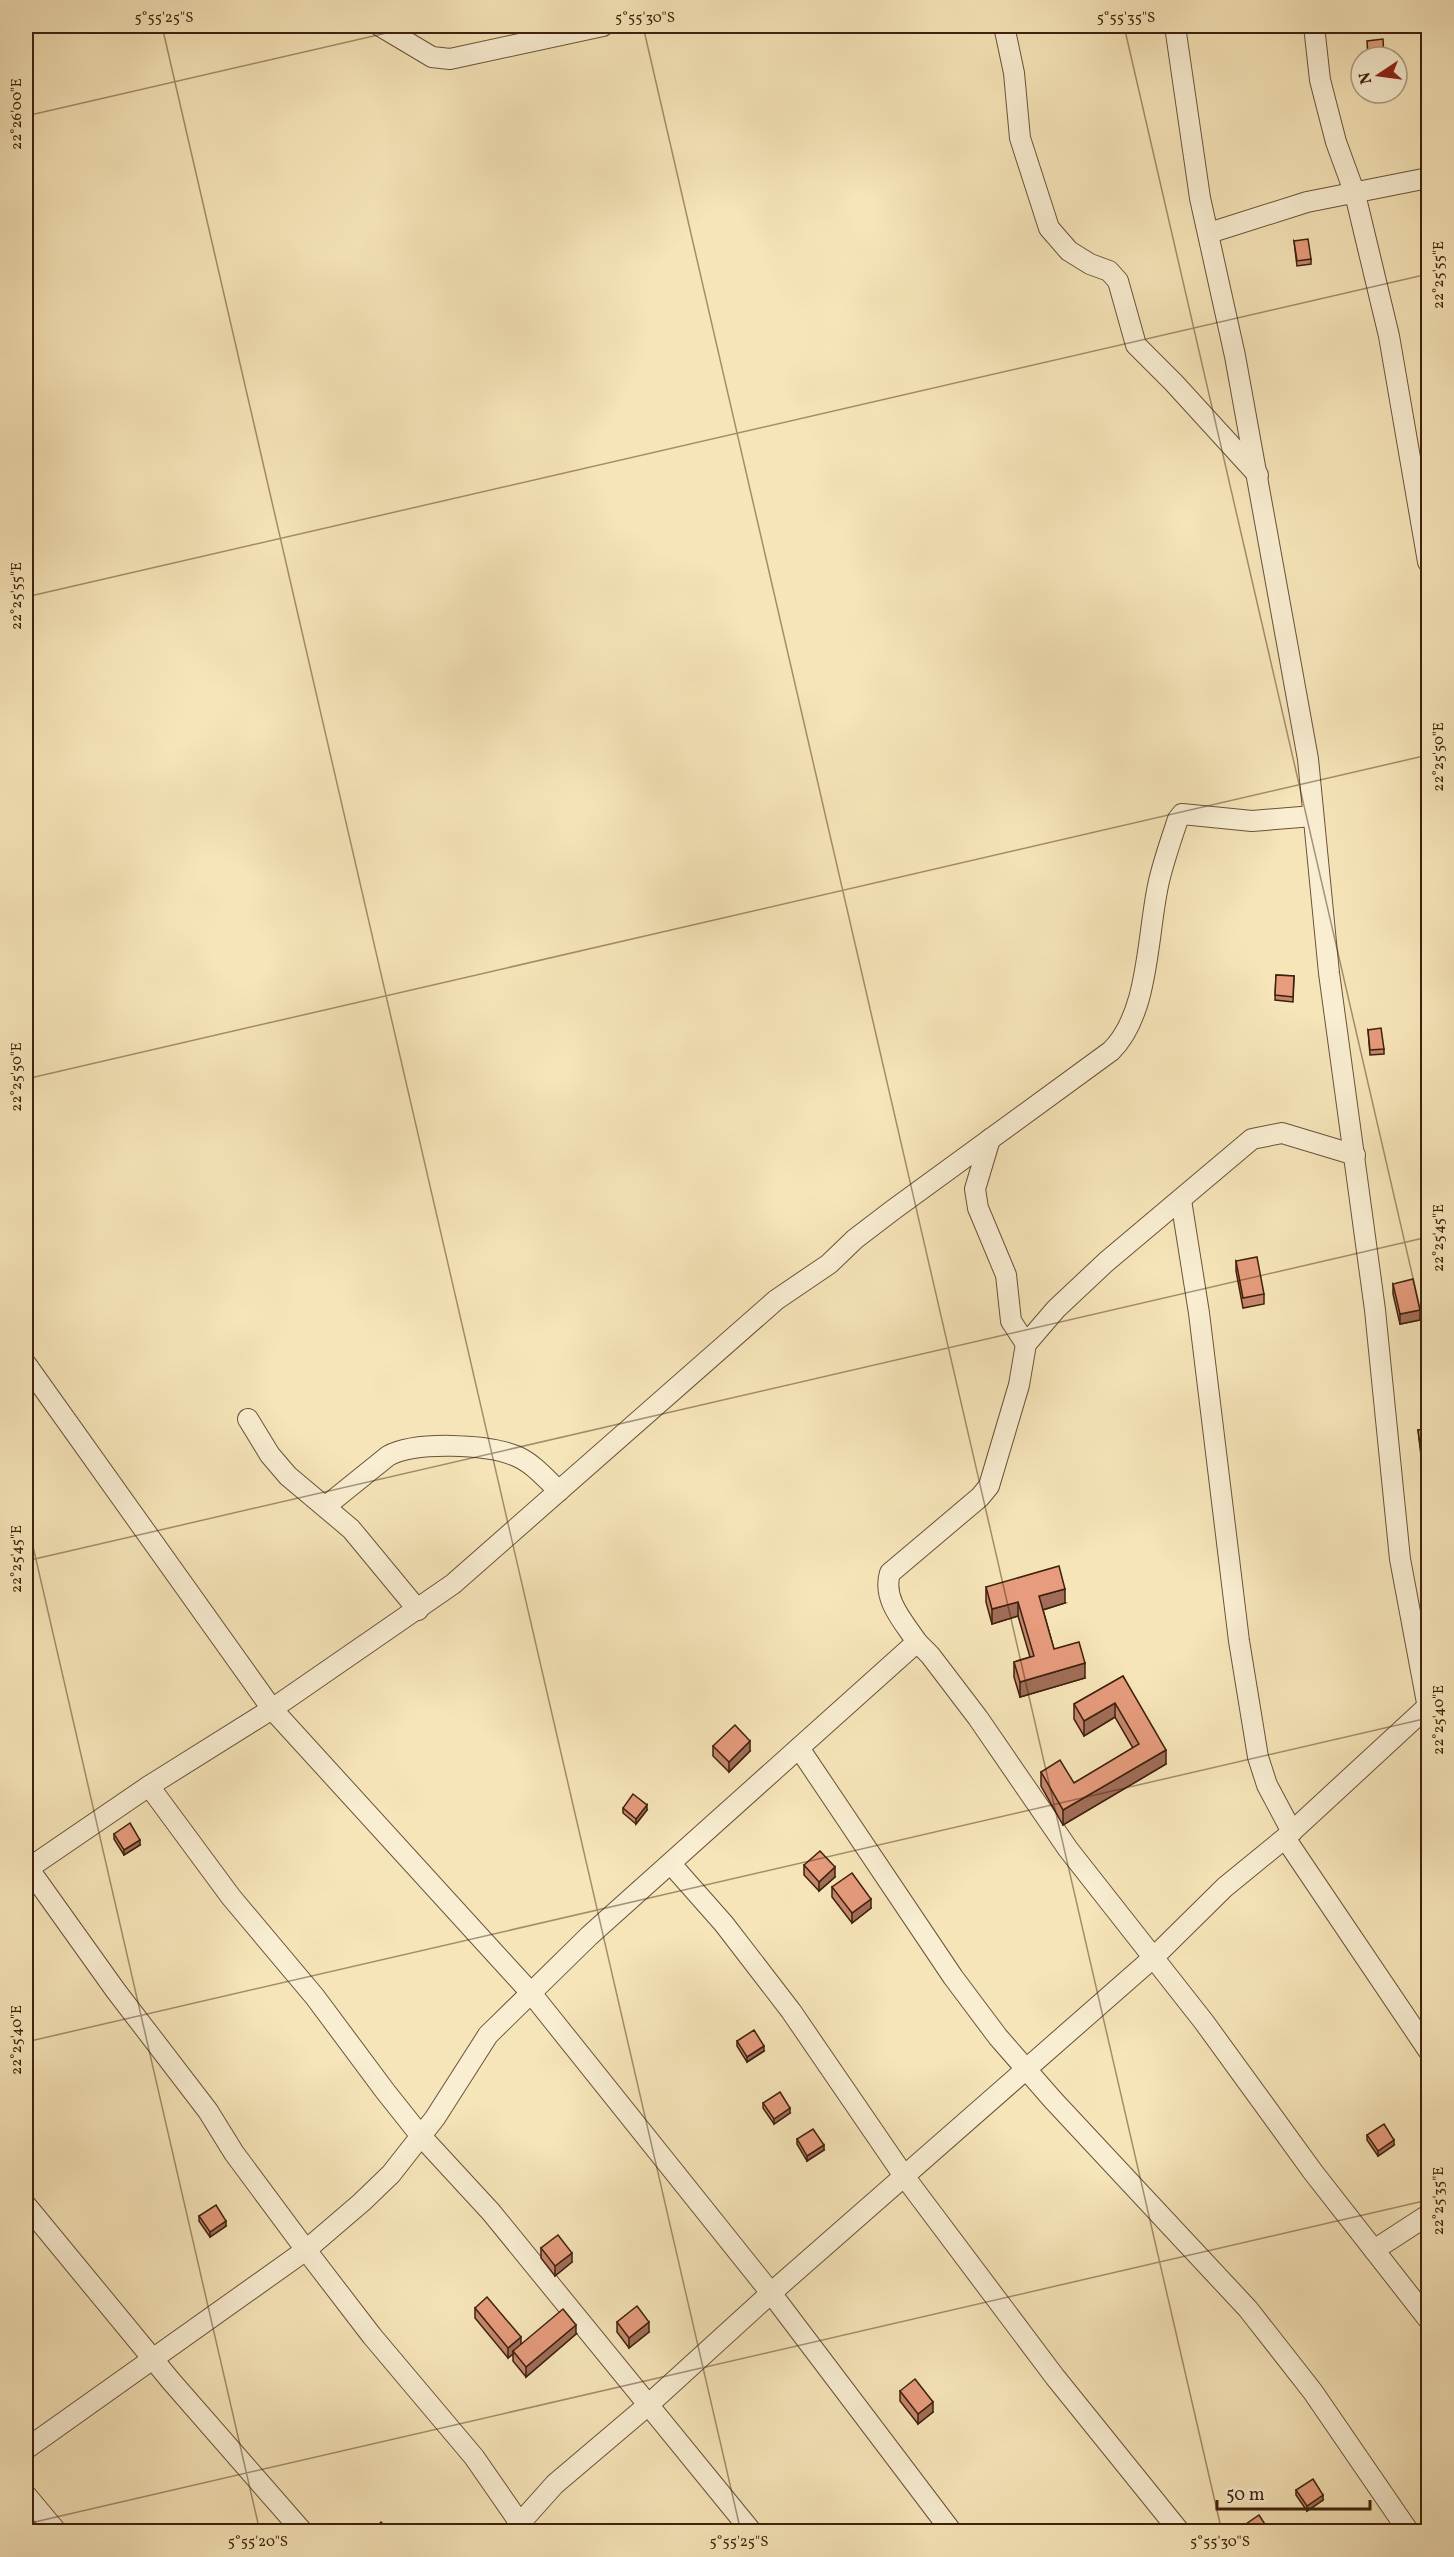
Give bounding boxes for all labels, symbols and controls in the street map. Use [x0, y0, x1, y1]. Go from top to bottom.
text: 5°55'25"S [135, 8, 193, 29]
text: 5°55'30"S [615, 8, 675, 29]
text: 5°55'35"S [1097, 8, 1155, 29]
north arrow [1349, 45, 1409, 105]
text: N [1354, 69, 1378, 86]
text: 22°26'00"E [7, 78, 28, 150]
text: 22°25'55"E [1429, 241, 1450, 309]
text: 22°25'55"E [7, 562, 28, 630]
text: 22°25'50"E [1429, 722, 1450, 792]
text: 22°25'50"E [7, 1042, 28, 1112]
text: 22°25'45"E [1429, 1204, 1450, 1272]
text: 22°25'45"E [7, 1525, 28, 1593]
text: 22°25'40"E [1429, 1685, 1450, 1755]
text: 22°25'40"E [7, 2005, 28, 2075]
text: 22°25'35"E [1429, 2167, 1450, 2235]
scale bar [1217, 2473, 1370, 2511]
text: 50 m [1226, 2483, 1265, 2508]
text: 5°55'20"S [228, 2532, 288, 2553]
text: 5°55'25"S [710, 2532, 768, 2553]
text: 5°55'30"S [1190, 2532, 1250, 2553]

